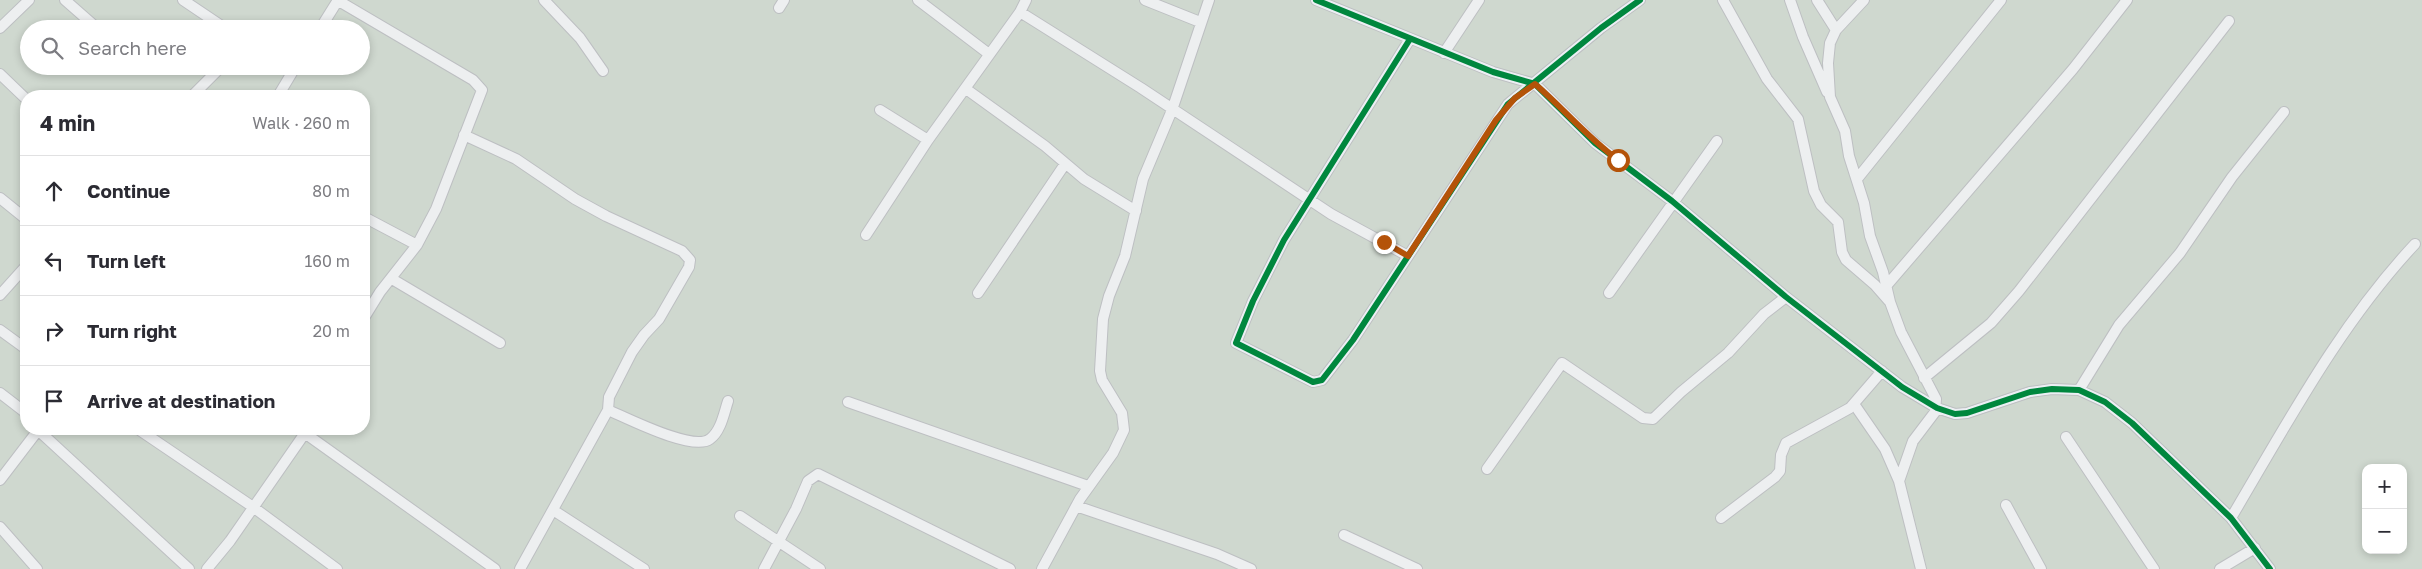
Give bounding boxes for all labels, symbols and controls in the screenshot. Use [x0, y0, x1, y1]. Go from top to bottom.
search box [20, 20, 370, 75]
icon: search [38, 34, 66, 62]
text: Search here [78, 36, 187, 59]
text: 4 min [40, 110, 95, 136]
text: Walk · 260 m [252, 113, 350, 133]
route start [1607, 149, 1630, 172]
icon: ahead [40, 177, 68, 205]
text: Continue [87, 179, 170, 202]
text: 80 m [312, 181, 350, 201]
route end [1373, 231, 1396, 254]
icon: left [40, 247, 68, 275]
text: Turn left [87, 249, 166, 272]
text: 160 m [304, 251, 350, 271]
icon: right [40, 317, 68, 345]
text: Turn right [87, 319, 177, 342]
text: 20 m [313, 321, 350, 341]
icon: arrive [40, 387, 68, 415]
text: Arrive at destination [87, 389, 275, 412]
map controls [2362, 464, 2407, 554]
button: + [2362, 464, 2407, 509]
button: − [2362, 509, 2407, 554]

